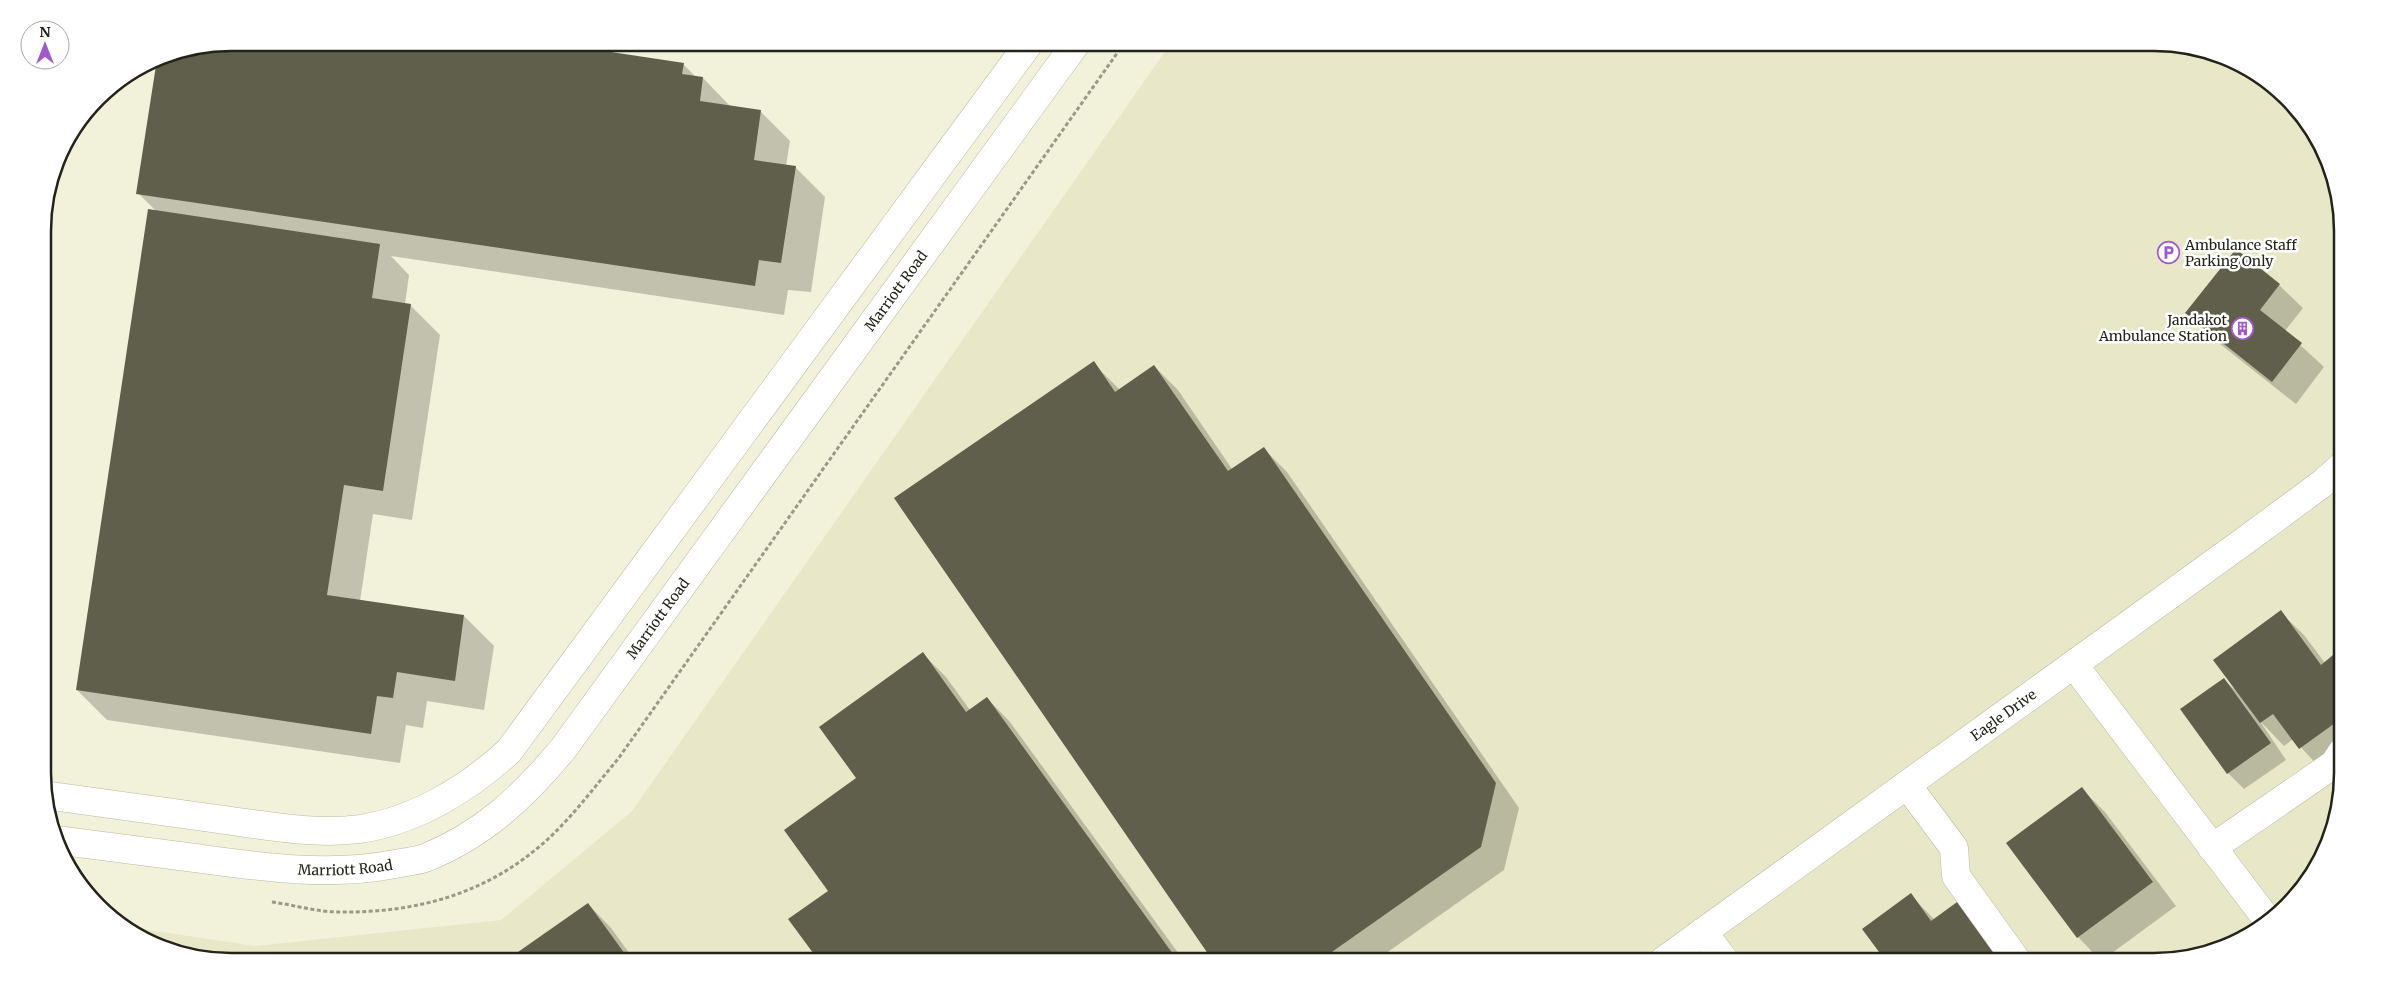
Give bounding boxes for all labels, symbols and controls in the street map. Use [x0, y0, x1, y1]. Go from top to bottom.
north arrow [20, 20, 70, 70]
text: N [39, 23, 51, 41]
place label: Ambulance Staff Parking Only [2184, 236, 2297, 270]
parking icon: Ambulance Staff Parking Only [2157, 241, 2181, 265]
street label: Marriott Road [861, 247, 932, 335]
place label: Jandakot Ambulance Station [2098, 311, 2228, 345]
building icon: Jandakot Ambulance Station [2231, 316, 2255, 340]
street label: Marriott Road [623, 574, 693, 662]
street label: Eagle Drive [1967, 685, 2040, 745]
street label: Marriott Road [297, 856, 394, 879]

